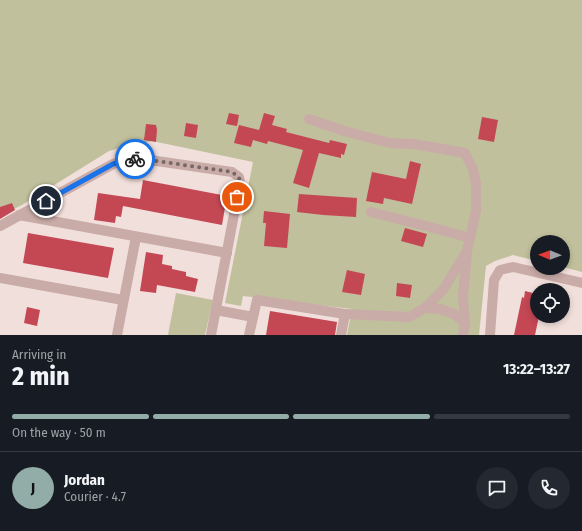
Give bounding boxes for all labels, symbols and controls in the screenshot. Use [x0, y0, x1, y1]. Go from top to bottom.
courier [115, 139, 155, 179]
icon: bike [124, 148, 146, 170]
pin [220, 180, 254, 214]
pin [29, 184, 63, 218]
icon: bag [226, 186, 248, 208]
icon: home [35, 190, 57, 212]
north arrow [530, 235, 570, 275]
map controls [530, 235, 570, 323]
button: locate [530, 283, 570, 323]
text: Arriving in [12, 347, 66, 362]
text: 13:22–13:27 [503, 360, 570, 378]
text: 2 min [12, 361, 70, 392]
text: On the way · 50 m [12, 425, 106, 440]
button: chat [476, 467, 518, 509]
button: phone [528, 467, 570, 509]
text: Jordan [64, 471, 105, 489]
text: J [31, 479, 35, 497]
text: Courier · 4.7 [64, 489, 126, 504]

